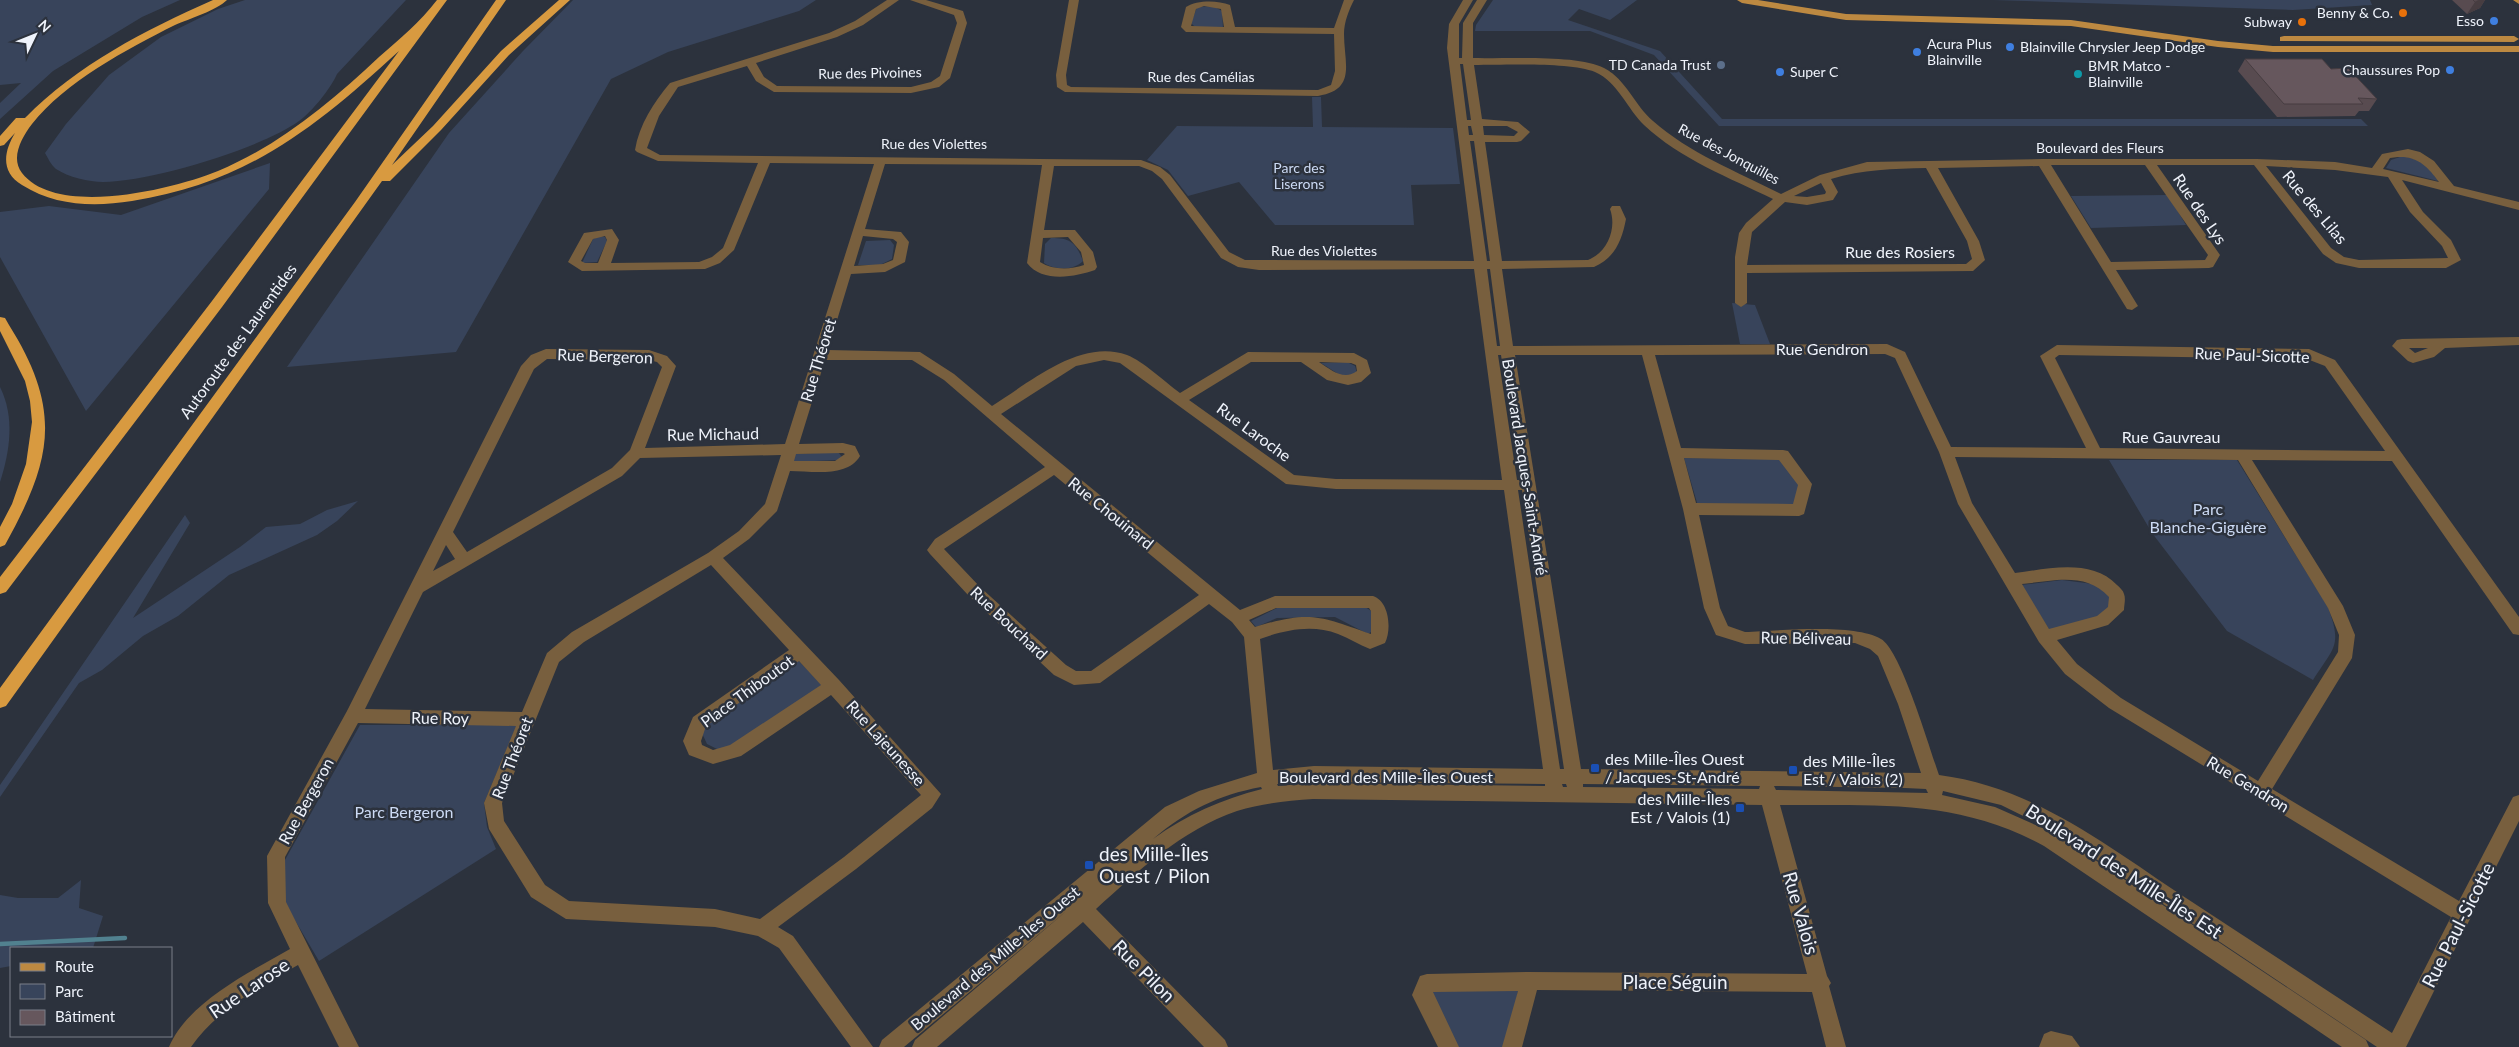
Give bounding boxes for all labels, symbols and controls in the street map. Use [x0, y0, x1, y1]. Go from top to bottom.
place label: Benny & Co. [2317, 4, 2393, 21]
marker: Benny & Co. [2397, 7, 2409, 19]
north arrow [10, 10, 60, 60]
place label: Esso [2456, 12, 2484, 29]
place label: Subway [2244, 13, 2293, 30]
marker: Esso [2488, 15, 2500, 27]
text: N [35, 16, 55, 36]
marker: Subway [2296, 16, 2308, 28]
place label: Acura Plus Blainville [1927, 35, 1992, 68]
place label: Blainville Chrysler Jeep Dodge [2020, 38, 2205, 55]
marker: Blainville Chrysler Jeep Dodge [2004, 41, 2016, 53]
marker: Acura Plus Blainville [1911, 46, 1923, 58]
place label: TD Canada Trust [1609, 56, 1711, 73]
place label: BMR Matco - Blainville [2088, 57, 2170, 90]
marker: TD Canada Trust [1715, 59, 1727, 71]
place label: Chaussures Pop [2342, 61, 2440, 78]
street label: Rue des Pivoines [818, 63, 922, 82]
place label: Super C [1790, 63, 1839, 80]
marker: Chaussures Pop [2444, 64, 2456, 76]
marker: Super C [1774, 66, 1786, 78]
street label: Rue des Camélias [1147, 68, 1255, 85]
marker: BMR Matco - Blainville [2072, 68, 2084, 80]
street label: Rue des Jonquilles [1676, 120, 1783, 187]
street label: Rue des Violettes [881, 135, 987, 152]
street label: Boulevard des Fleurs [2036, 139, 2164, 156]
park label: Parc des Liserons [1273, 159, 1325, 192]
street label: Rue des Lilas [2279, 166, 2352, 247]
street label: Rue des Lys [2170, 170, 2231, 248]
street label: Rue des Violettes [1271, 242, 1377, 259]
street label: Rue des Rosiers [1845, 242, 1955, 261]
street label: Autoroute des Laurentides [175, 260, 300, 422]
street label: Rue Théoret [796, 316, 839, 404]
street label: Rue Gendron [1776, 339, 1868, 358]
street label: Rue Paul-Sicotte [2194, 343, 2310, 366]
street label: Rue Bergeron [557, 344, 653, 367]
street label: Boulevard Jacques-Saint-André [1499, 357, 1552, 577]
street label: Rue Laroche [1214, 398, 1295, 465]
street label: Rue Michaud [667, 423, 759, 444]
street label: Rue Gauvreau [2122, 427, 2220, 446]
street label: Rue Chouinard [1065, 473, 1158, 553]
park label: Parc Blanche-Giguère [2150, 499, 2266, 536]
street label: Rue Bouchard [967, 582, 1052, 663]
street label: Rue Béliveau [1760, 627, 1852, 648]
street label: Place Thiboutot [697, 650, 797, 731]
street label: Rue Lajeunesse [843, 696, 930, 789]
street label: Rue Roy [411, 707, 470, 728]
street label: Rue Théoret [487, 714, 536, 801]
place label: des Mille-Îles Ouest / Jacques-St-André [1605, 749, 1745, 786]
place label: des Mille-Îles Est / Valois (2) [1803, 751, 1903, 788]
street label: Rue Gendron [2204, 752, 2293, 816]
street label: Rue Bergeron [274, 754, 337, 847]
marker: des Mille-Îles Ouest / Jacques-St-André [1589, 762, 1601, 774]
marker: des Mille-Îles Est / Valois (2) [1787, 764, 1799, 776]
street label: Boulevard des Mille-Îles Ouest [1279, 767, 1493, 786]
place label: des Mille-Îles Est / Valois (1) [1630, 789, 1730, 826]
street label: Boulevard des Mille-Îles Est [2022, 798, 2227, 943]
park label: Parc Bergeron [355, 802, 453, 821]
marker: des Mille-Îles Est / Valois (1) [1734, 802, 1746, 814]
place label: des Mille-Îles Ouest / Pilon [1099, 842, 1210, 887]
marker: des Mille-Îles Ouest / Pilon [1083, 859, 1095, 871]
street label: Rue Paul-Sicotte [2416, 859, 2499, 991]
street label: Rue Valois [1779, 869, 1824, 957]
street label: Boulevard des Mille-Îles Ouest [907, 881, 1083, 1034]
street label: Rue Pilon [1108, 935, 1180, 1007]
legend [10, 947, 172, 1037]
street label: Rue Larose [204, 952, 293, 1023]
text: Route [55, 957, 94, 975]
street label: Place Séguin [1623, 970, 1728, 993]
text: Parc [55, 982, 84, 1000]
text: Bâtiment [55, 1007, 116, 1025]

